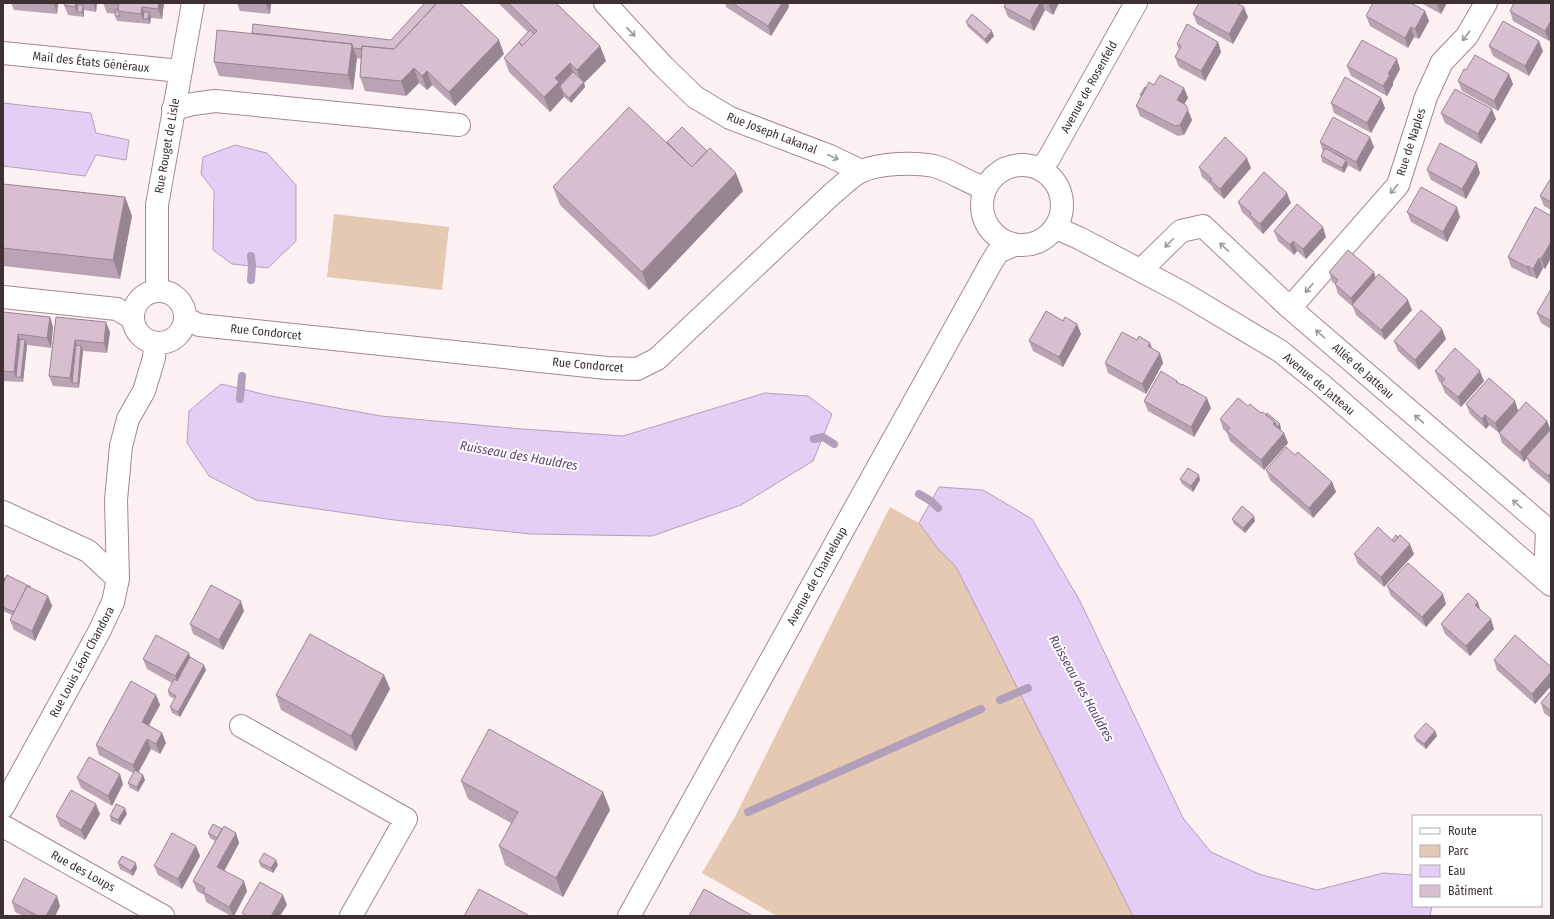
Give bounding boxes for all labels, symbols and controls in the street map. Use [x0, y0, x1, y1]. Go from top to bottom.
one-way arrow [627, 26, 636, 37]
one-way arrow [1462, 31, 1470, 42]
street label: Avenue de Rosenfeld [1058, 39, 1120, 135]
street label: Mail des États Généraux [32, 48, 151, 75]
street label: Rue Rouget de Lisle [152, 97, 182, 195]
street label: Rue de Naples [1393, 106, 1429, 178]
street label: Rue Joseph Lakanal [725, 109, 819, 157]
one-way arrow [826, 154, 838, 161]
one-way arrow [1389, 184, 1398, 195]
one-way arrow [1164, 238, 1174, 248]
one-way arrow [1220, 243, 1230, 252]
one-way arrow [1304, 283, 1314, 293]
street label: Rue Condorcet [230, 321, 302, 343]
one-way arrow [1315, 330, 1326, 339]
street label: Allée de Jatteau [1329, 340, 1397, 402]
street label: Avenue de Jatteau [1280, 350, 1358, 418]
street label: Rue Condorcet [552, 355, 624, 375]
one-way arrow [1414, 415, 1424, 424]
water label: Ruisseau des Hauldres [459, 438, 580, 473]
one-way arrow [1513, 500, 1523, 509]
street label: Avenue de Chanteloup [784, 524, 850, 628]
street label: Rue Louis Léon Chandora [47, 604, 117, 720]
water label: Ruisseau des Hauldres [1046, 632, 1117, 745]
legend [1412, 815, 1542, 907]
text: Route [1448, 824, 1477, 838]
text: Parc [1448, 844, 1469, 858]
street label: Rue des Loups [49, 848, 117, 894]
text: Eau [1448, 864, 1466, 878]
text: Bâtiment [1448, 884, 1493, 898]

